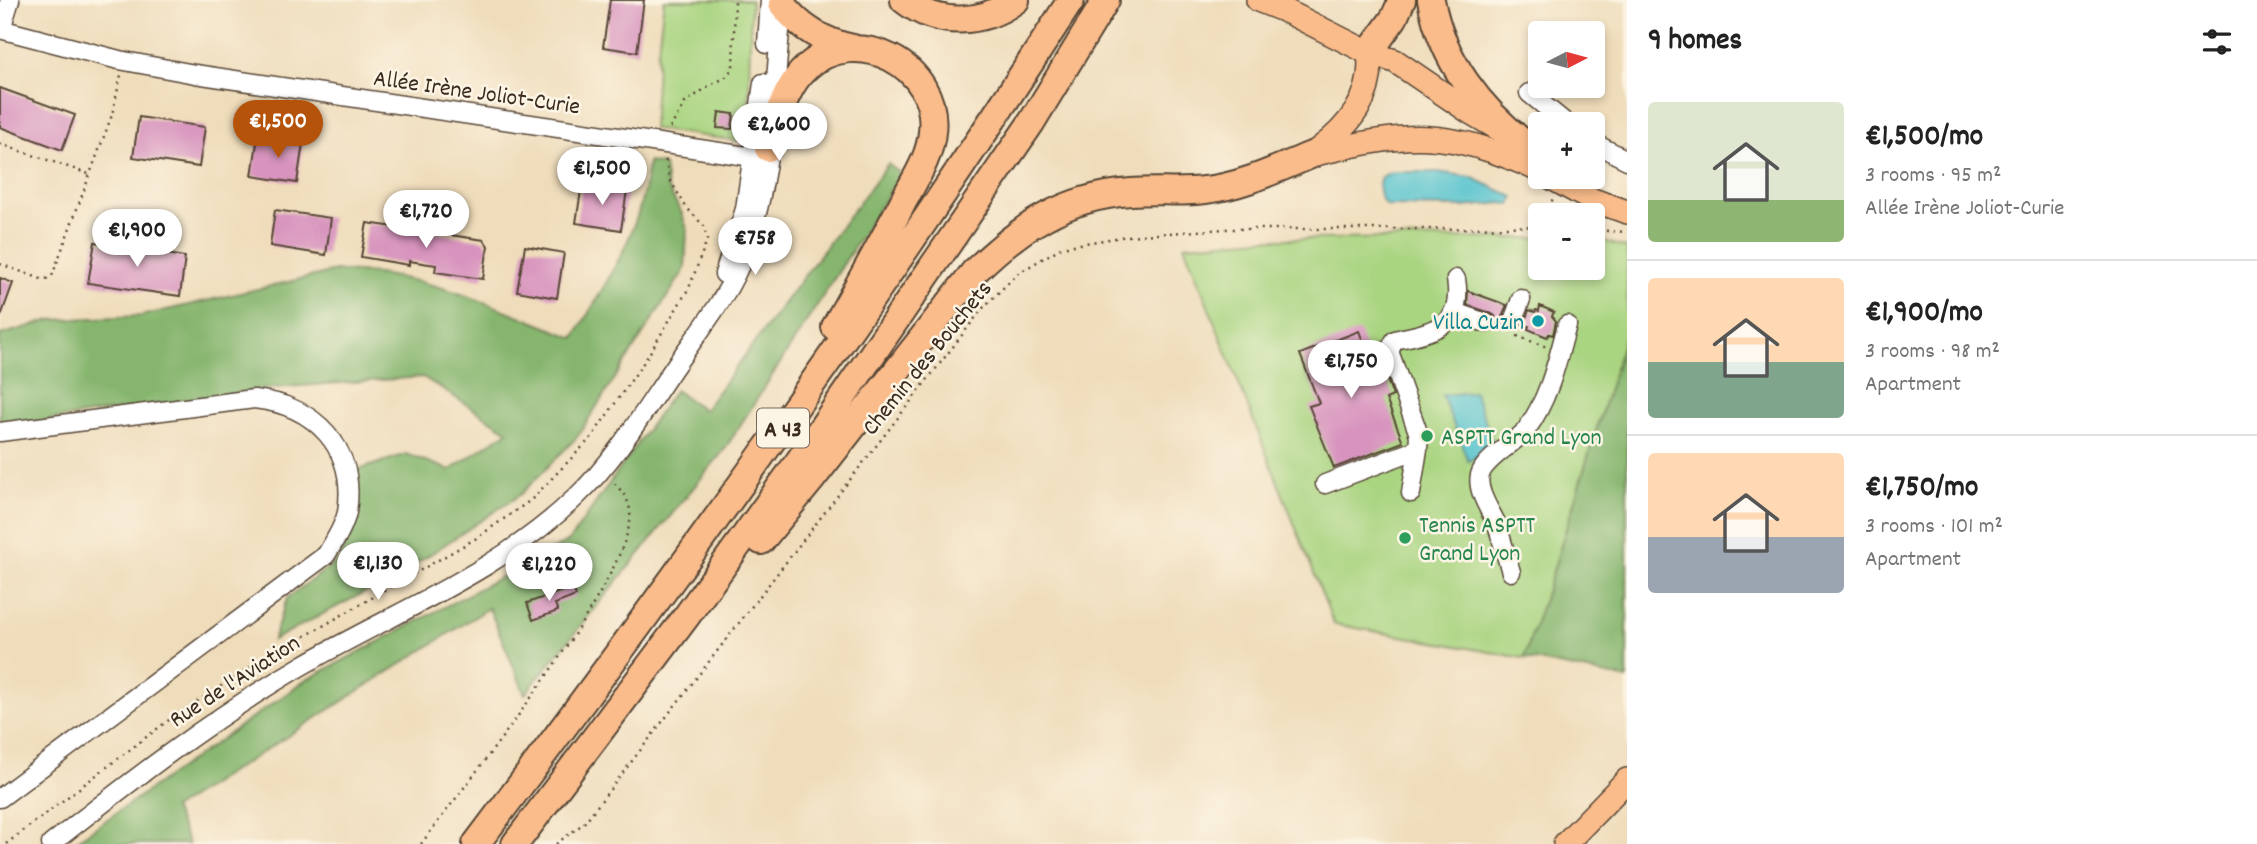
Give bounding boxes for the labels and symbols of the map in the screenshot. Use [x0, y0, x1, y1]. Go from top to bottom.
north arrow [1528, 21, 1605, 98]
street label: Allée Irène Joliot-Curie [371, 63, 582, 125]
pin: €1,500 [221, 100, 335, 160]
pin: €2,600 [722, 104, 836, 163]
pin: €1,500 [545, 148, 659, 207]
pin: €1,720 [369, 190, 483, 250]
pin: €1,900 [80, 210, 194, 269]
pin: €758 [714, 218, 796, 277]
street label: Chemin des Bouchets [855, 274, 1002, 444]
place label: Villa Cuzin [1433, 307, 1524, 341]
marker: Villa Cuzin [1530, 313, 1546, 329]
pin: €1,750 [1294, 340, 1408, 400]
road number: A 43 [757, 408, 809, 448]
place label: ASPTT Grand Lyon [1441, 422, 1602, 456]
marker: ASPTT Grand Lyon [1419, 428, 1435, 444]
place label: Tennis ASPTT Grand Lyon [1419, 510, 1536, 572]
marker: Tennis ASPTT Grand Lyon [1397, 530, 1413, 546]
pin: €1,130 [321, 542, 435, 602]
pin: €1,220 [492, 544, 606, 603]
street label: Rue de l'Aviation [164, 628, 308, 738]

